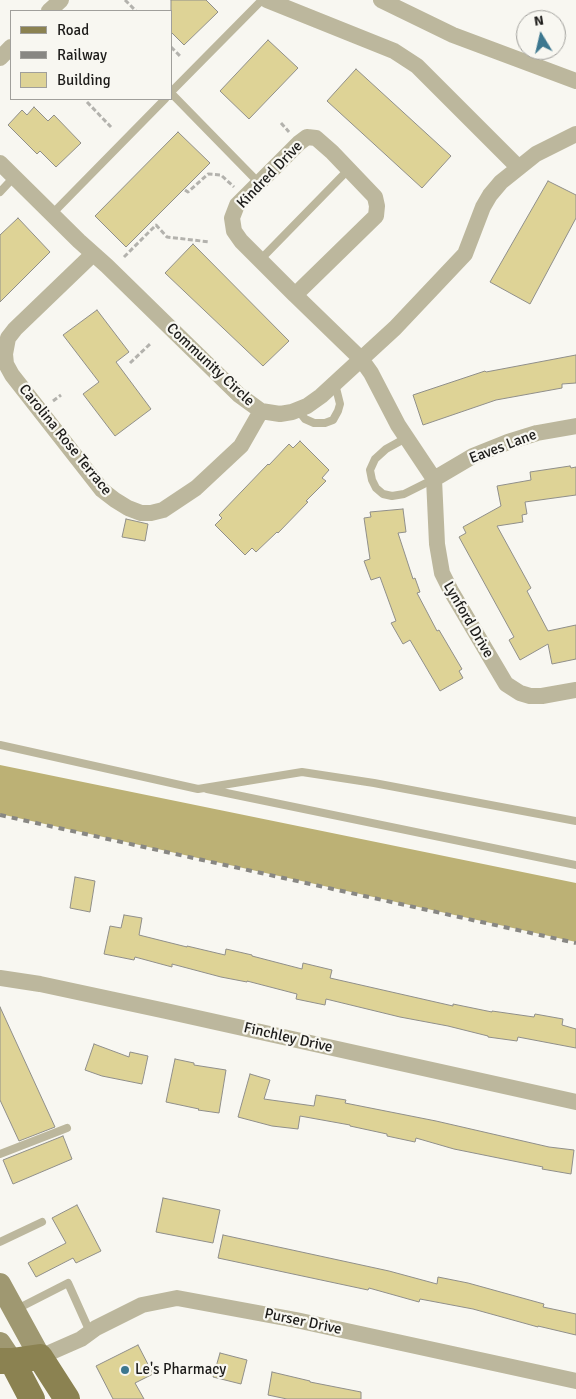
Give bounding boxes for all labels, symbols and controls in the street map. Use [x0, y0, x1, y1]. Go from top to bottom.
legend [10, 10, 172, 100]
north arrow [516, 10, 566, 60]
text: N [533, 12, 545, 30]
text: Road [57, 21, 89, 39]
text: Railway [57, 46, 107, 64]
text: Building [57, 71, 111, 89]
street label: Kindred Drive [233, 138, 307, 212]
street label: Community Circle [162, 320, 258, 410]
street label: Carolina Rose Terrace [15, 381, 115, 499]
street label: Eaves Lane [467, 426, 539, 468]
street label: Lynford Drive [439, 579, 497, 661]
street label: Finchley Drive [242, 1019, 334, 1057]
street label: Purser Drive [263, 1305, 343, 1339]
place label: Le's Pharmacy [135, 1361, 226, 1379]
marker: Le's Pharmacy [119, 1364, 131, 1376]

